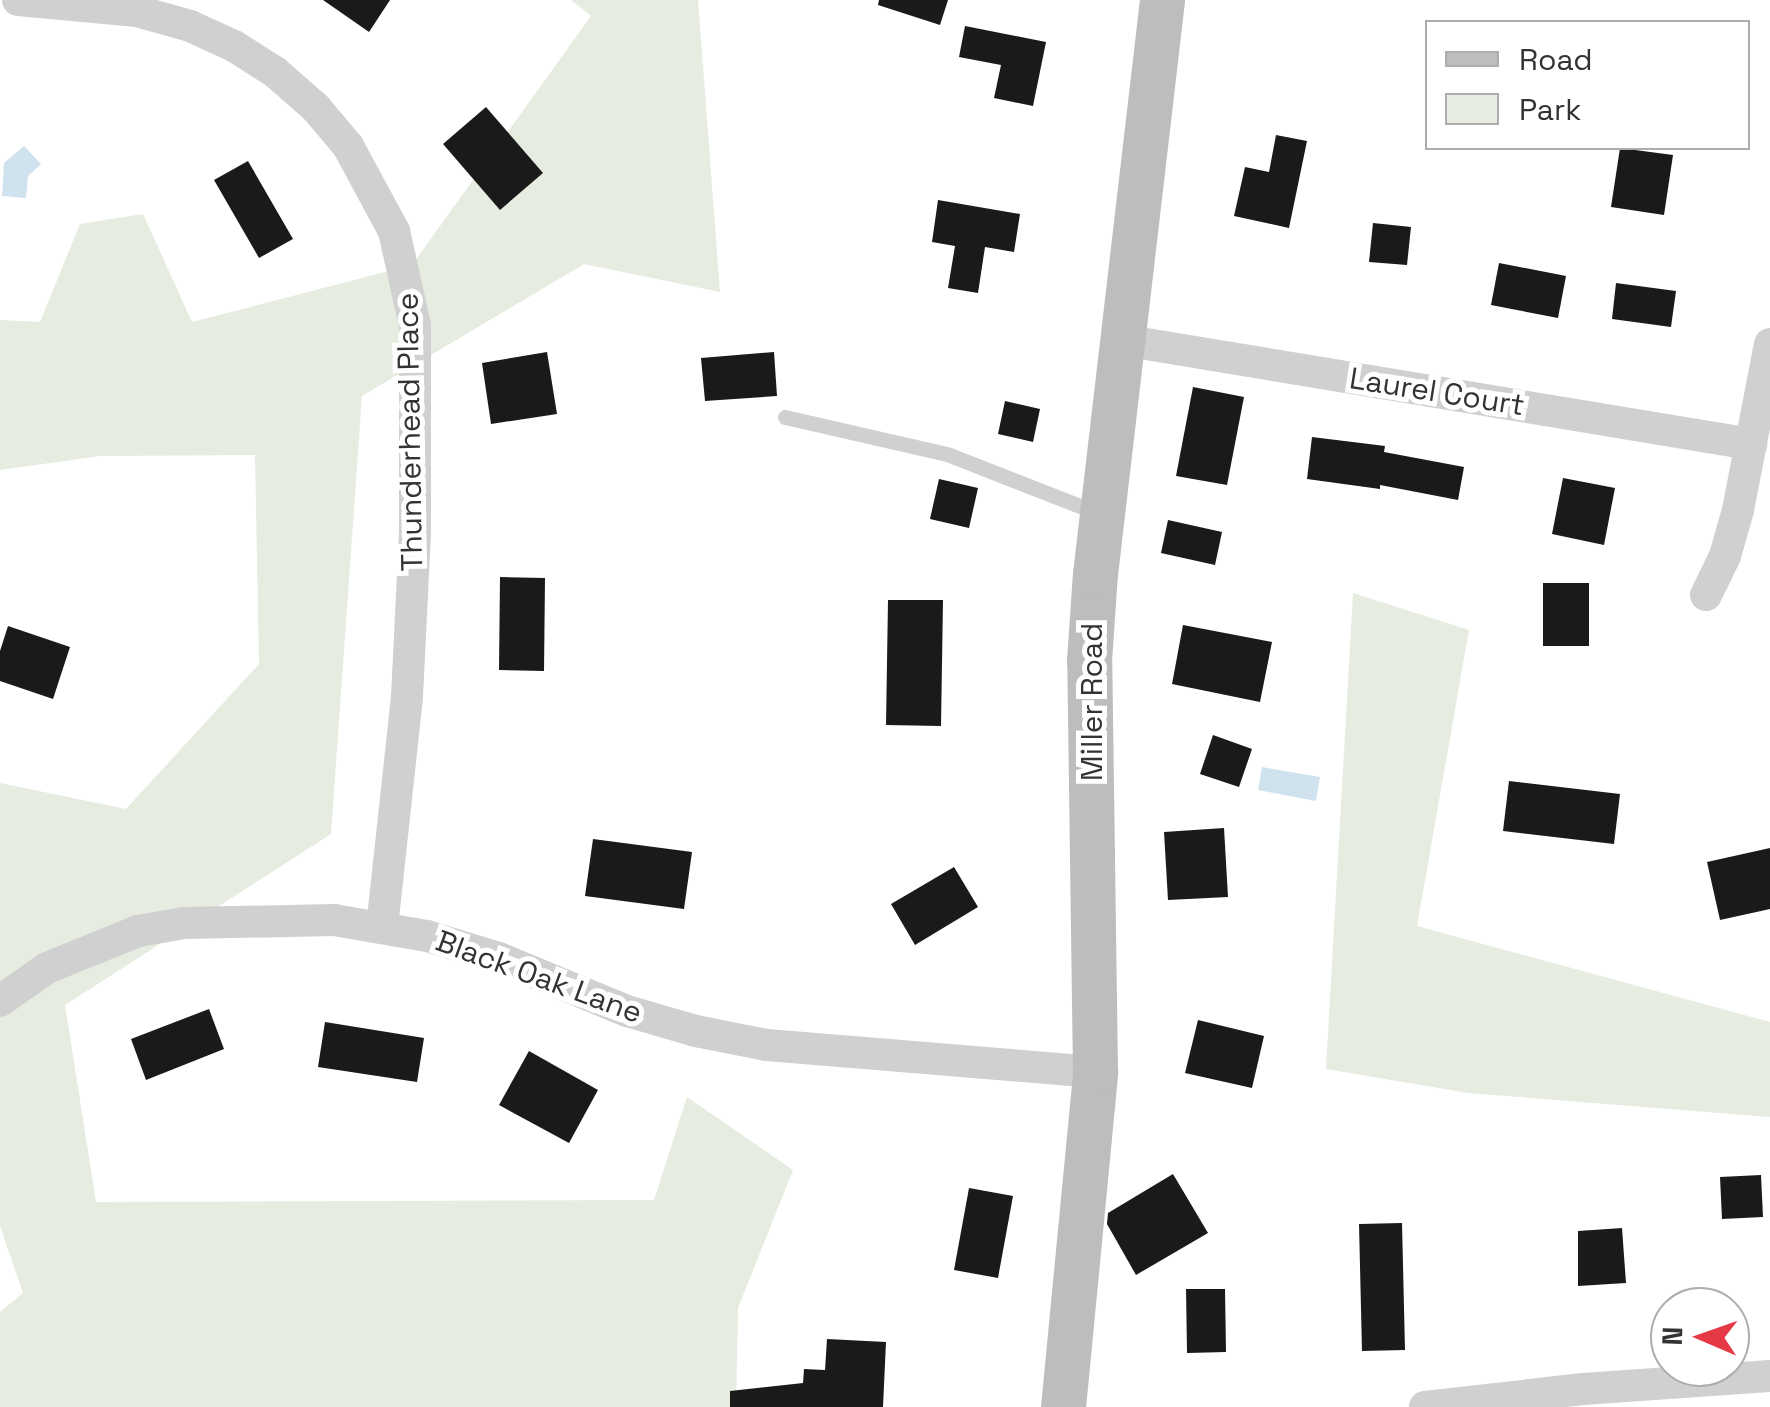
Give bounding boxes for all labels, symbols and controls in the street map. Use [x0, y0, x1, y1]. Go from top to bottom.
legend [1425, 20, 1750, 150]
text: Road [1519, 40, 1593, 79]
text: Park [1519, 90, 1581, 129]
street label: Thunderhead Place [390, 292, 430, 572]
street label: Laurel Court [1347, 360, 1527, 424]
street label: Miller Road [1074, 623, 1110, 781]
street label: Black Oak Lane [431, 923, 647, 1031]
north arrow [1650, 1287, 1750, 1387]
text: N [1654, 1326, 1690, 1346]

